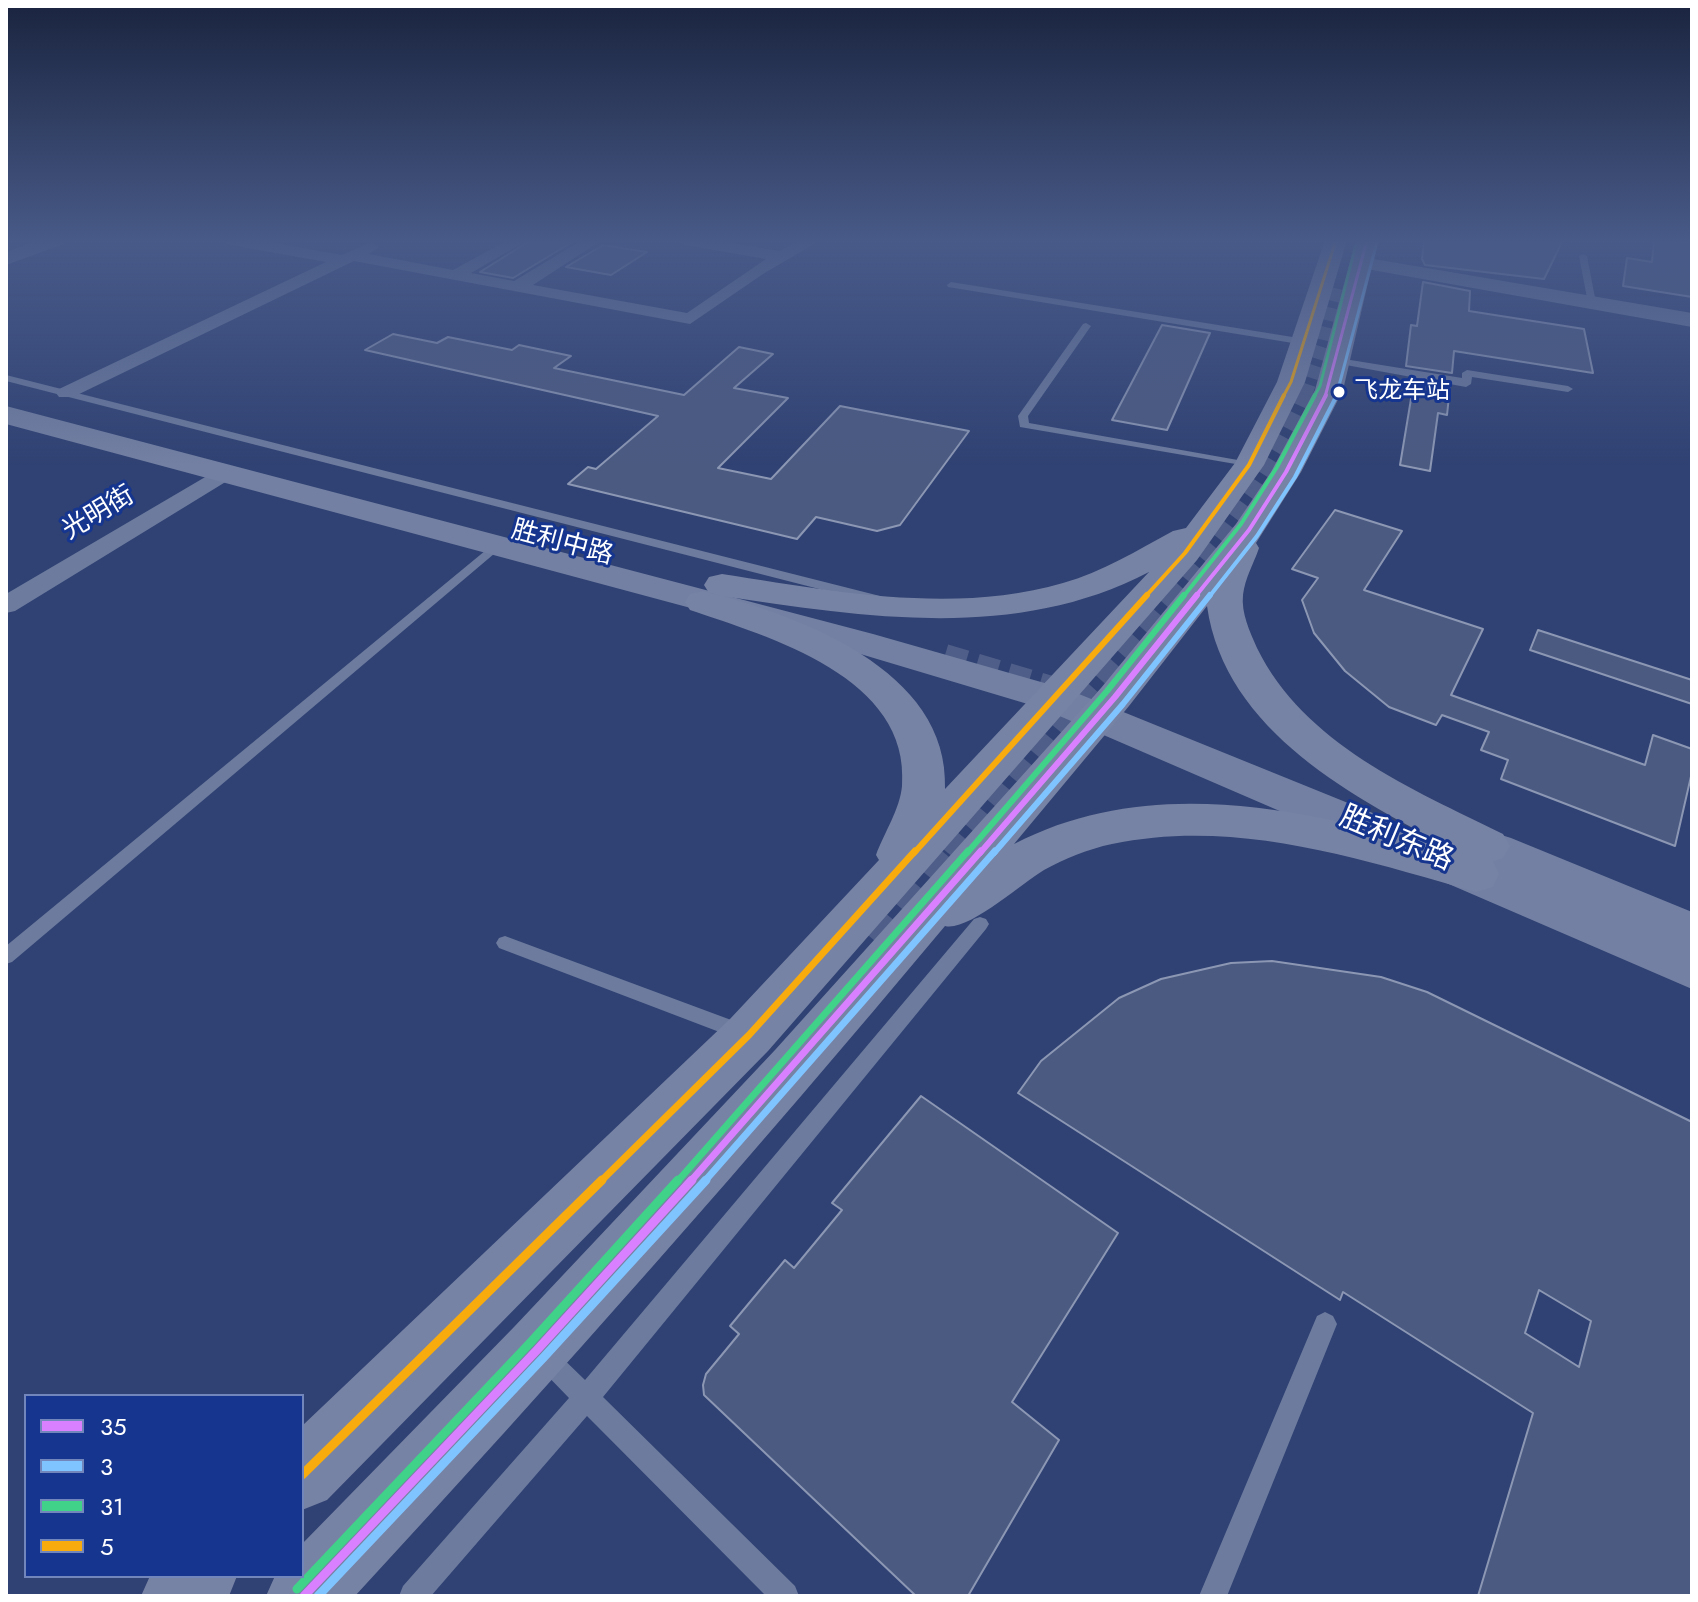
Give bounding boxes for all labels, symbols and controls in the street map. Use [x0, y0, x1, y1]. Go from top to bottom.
place label: 飞龙车站 [1354, 378, 1450, 406]
marker: 飞龙车站 [1331, 384, 1347, 400]
street label: 光明街 [58, 481, 140, 547]
street label: 胜利中路 [508, 515, 616, 573]
street label: 胜利东路 [1334, 800, 1458, 880]
legend [24, 1394, 304, 1578]
text: 35 [100, 1409, 127, 1444]
text: 3 [100, 1449, 113, 1484]
text: 31 [100, 1489, 124, 1524]
text: 5 [100, 1529, 114, 1564]

